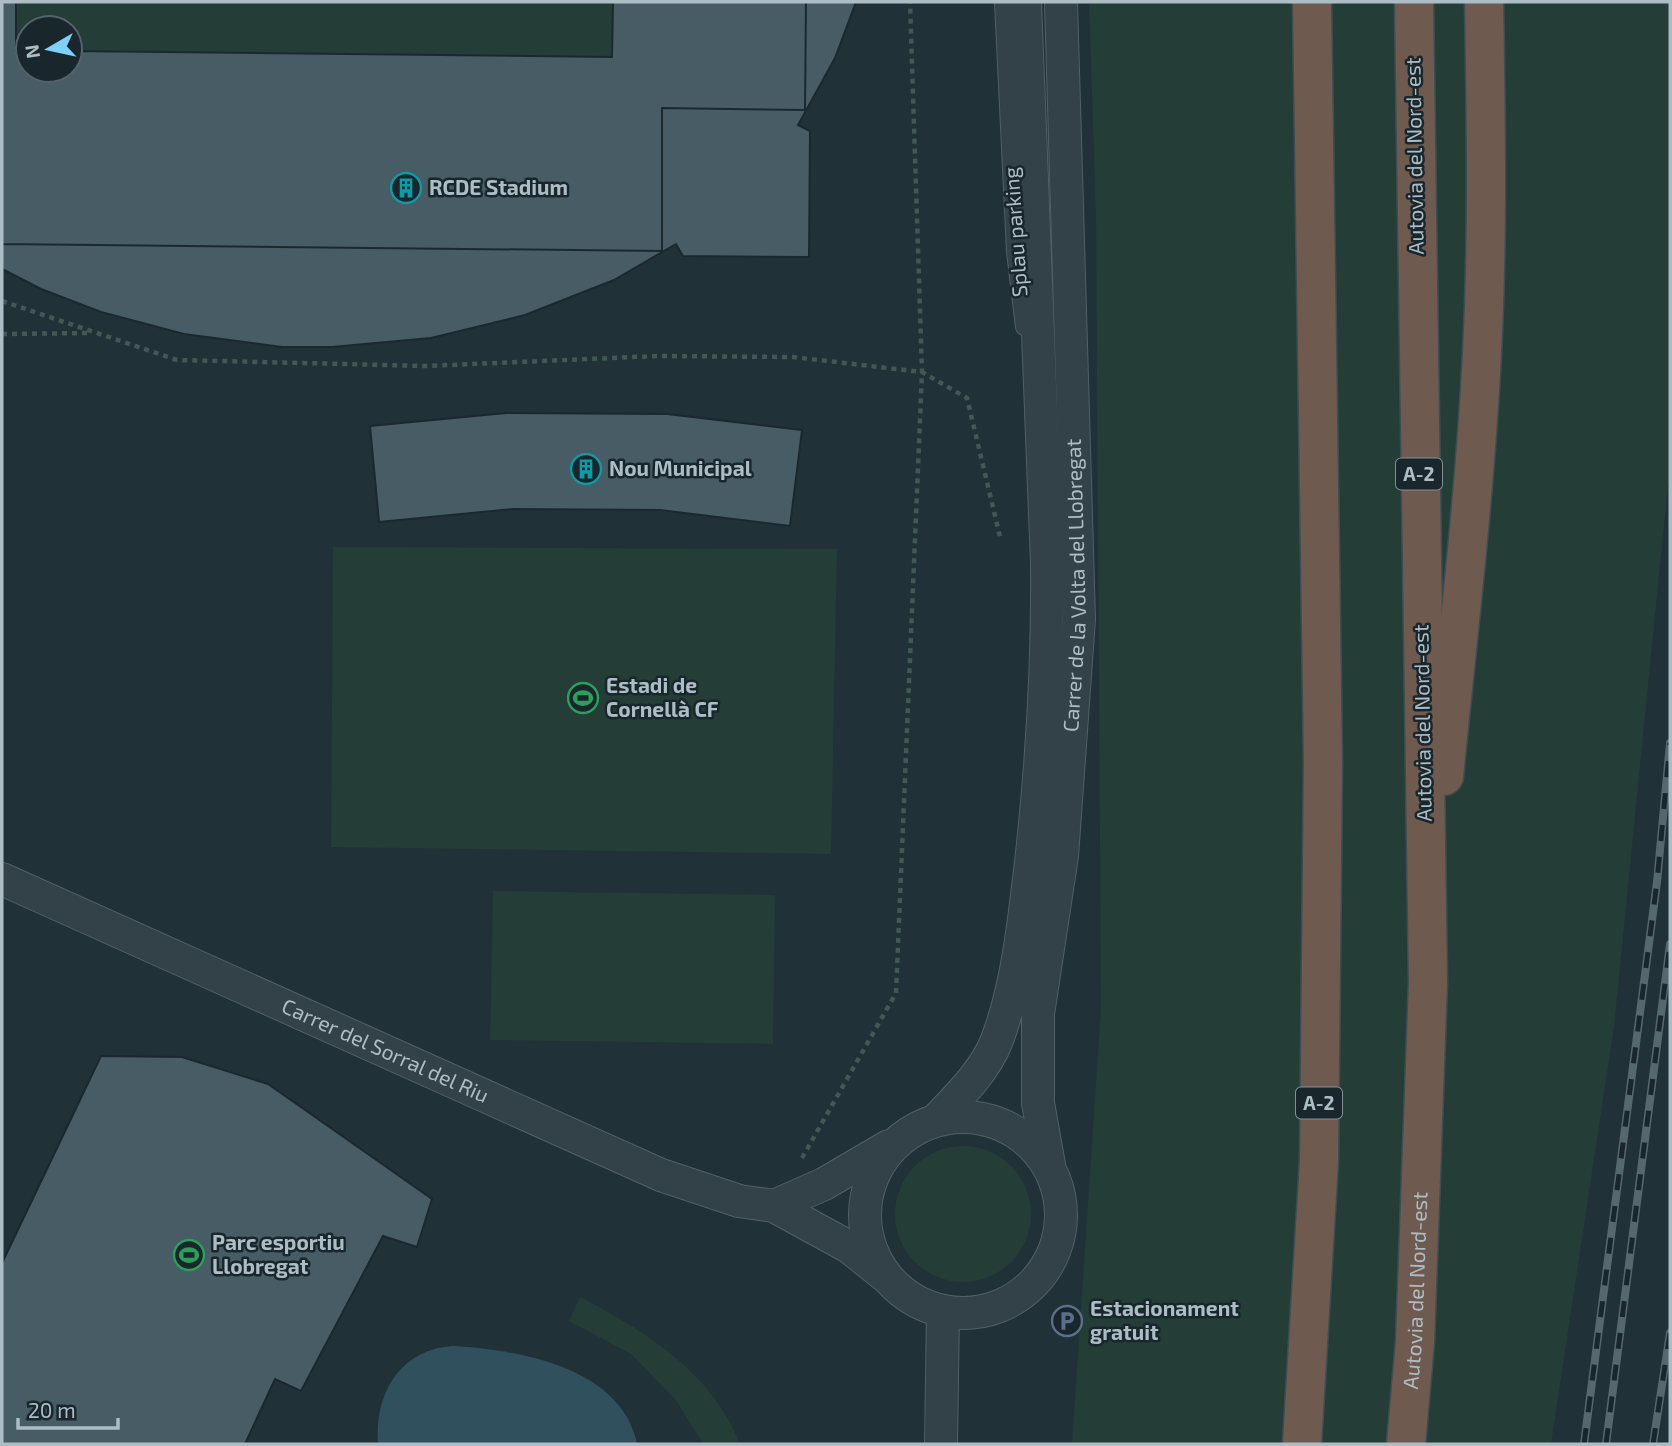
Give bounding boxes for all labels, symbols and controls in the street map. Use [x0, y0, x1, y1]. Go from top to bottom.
north arrow [14, 14, 84, 84]
text: N [19, 43, 44, 60]
street label: Autovia del Nord-est [1399, 57, 1428, 255]
street label: Splau parking [997, 166, 1032, 298]
building icon: RCDE Stadium [389, 171, 423, 205]
place label: RCDE Stadium [429, 174, 568, 199]
street label: Carrer de la Volta del Llobregat [1057, 438, 1090, 733]
building icon: Nou Municipal [569, 452, 603, 486]
place label: Nou Municipal [609, 455, 752, 480]
road number: A-2 [1396, 458, 1442, 489]
street label: Autovia del Nord-est [1407, 624, 1436, 822]
place label: Estadi de Cornellà CF [606, 672, 719, 721]
sports icon: Estadi de Cornellà CF [566, 681, 600, 715]
street label: Carrer del Sorral del Riu [278, 992, 493, 1107]
road number: A-2 [1296, 1088, 1342, 1119]
street label: Autovia del Nord-est [1397, 1191, 1431, 1390]
place label: Parc esportiu Llobregat [212, 1229, 345, 1278]
sports icon: Parc esportiu Llobregat [172, 1238, 206, 1272]
place label: Estacionament gratuit [1090, 1295, 1239, 1344]
parking icon: Estacionament gratuit [1050, 1304, 1084, 1338]
scale bar [18, 1386, 117, 1430]
text: 20 m [28, 1397, 76, 1422]

